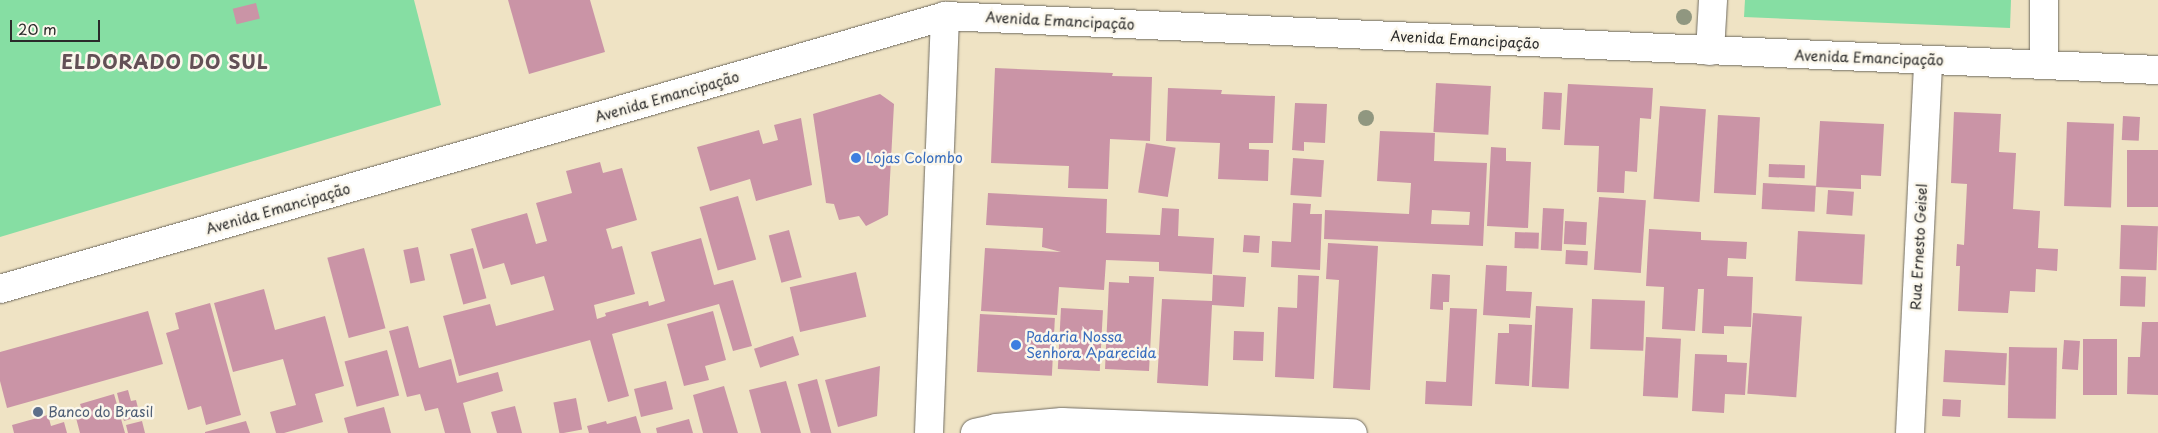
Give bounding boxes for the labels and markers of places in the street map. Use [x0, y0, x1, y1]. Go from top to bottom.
place label: Lojas Colombo [866, 150, 963, 166]
marker: Lojas Colombo [850, 152, 862, 164]
place label: Padaria Nossa Senhora Aparecida [1026, 329, 1157, 362]
marker: Padaria Nossa Senhora Aparecida [1010, 339, 1022, 351]
place label: Banco do Brasil [48, 404, 154, 420]
marker: Banco do Brasil [32, 406, 44, 418]

